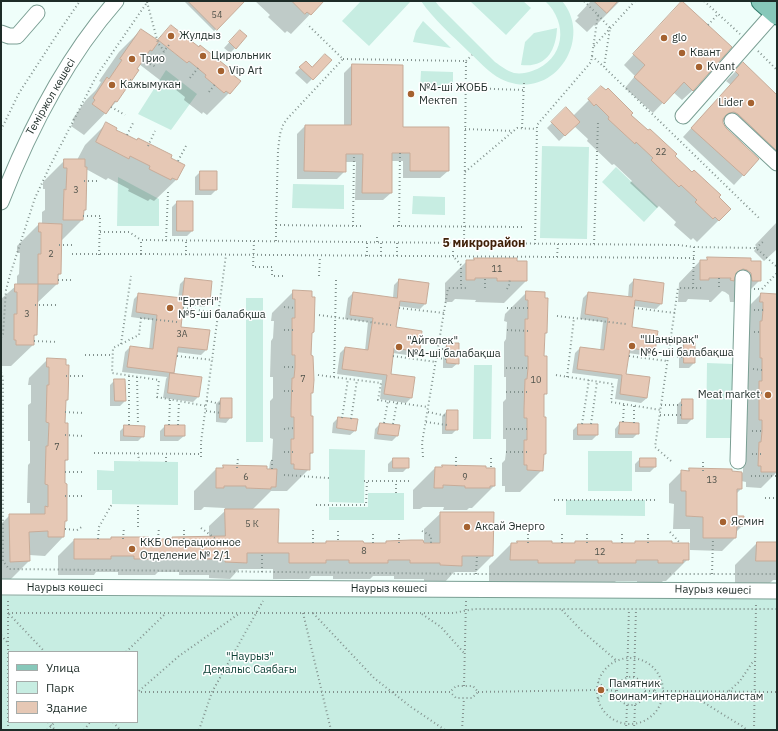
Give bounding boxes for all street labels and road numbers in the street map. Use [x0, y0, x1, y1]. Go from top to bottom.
street label: Теміржол көшесі [24, 56, 78, 138]
street label: Наурыз көшесі [27, 581, 103, 595]
street label: Наурыз көшесі [351, 582, 427, 596]
street label: Наурыз көшесі [675, 583, 751, 597]

